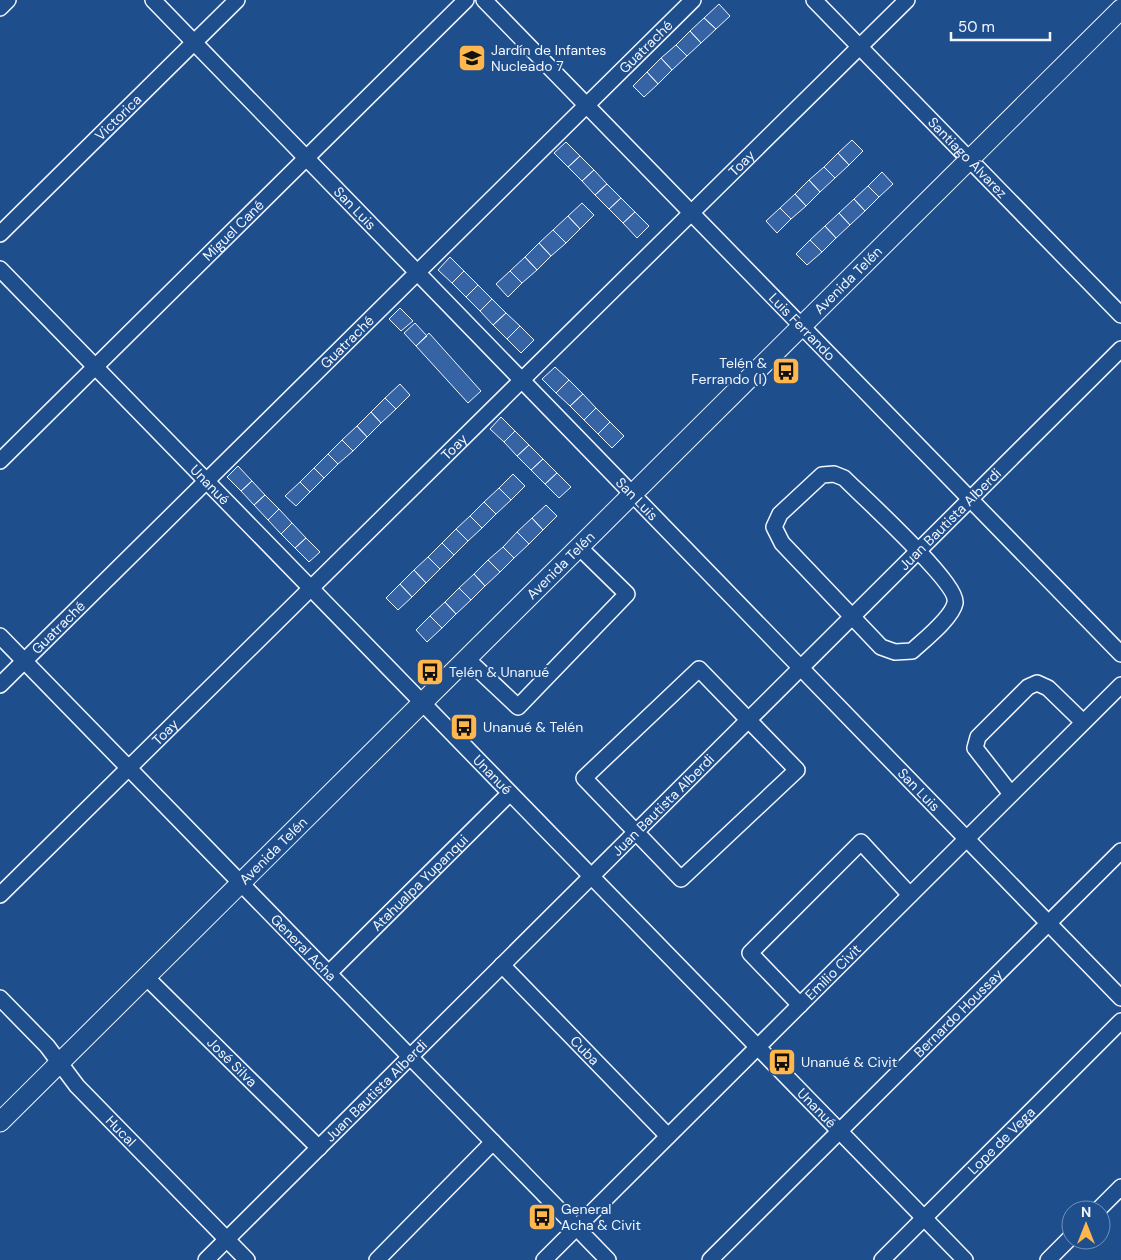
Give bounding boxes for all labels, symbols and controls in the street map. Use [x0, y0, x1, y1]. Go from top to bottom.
scale bar [951, 10, 1050, 42]
street label: Guatraché [615, 16, 676, 77]
text: 50 m [958, 17, 995, 37]
place label: Jardín de Infantes Nucleado 7 [491, 41, 606, 75]
school or university icon: Jardín de Infantes Nucleado 7 [457, 43, 487, 73]
street label: Victorica [91, 90, 145, 144]
street label: Santiago Álvarez [924, 113, 1011, 202]
street label: Toay [725, 146, 759, 180]
street label: San Luis [330, 183, 380, 234]
street label: Miguel Cané [199, 196, 268, 265]
street label: Avenida Telén [810, 242, 886, 318]
street label: Luis Ferrando [765, 289, 839, 364]
street label: Guatraché [316, 311, 378, 372]
place label: Telén & Ferrando (I) [691, 354, 767, 388]
bus stop icon: Telén & Ferrando (I) [771, 356, 801, 386]
street label: Toay [437, 430, 471, 464]
street label: Unanué [186, 461, 234, 508]
street label: Juan Bautista Alberdi [895, 464, 1005, 574]
street label: San Luis [612, 473, 662, 524]
street label: Avenida Telén [523, 528, 598, 603]
street label: Guatraché [28, 597, 89, 658]
bus stop icon: Telén & Unanué [415, 657, 445, 687]
place label: Telén & Unanué [449, 663, 549, 681]
bus stop icon: Unanué & Telén [449, 712, 479, 742]
street label: Toay [148, 715, 182, 749]
place label: Unanué & Telén [483, 718, 583, 736]
street label: Juan Bautista Alberdi [608, 750, 718, 860]
street label: Unanué [469, 751, 516, 799]
street label: San Luis [894, 764, 944, 815]
street label: Avenida Telén [235, 813, 311, 888]
street label: Atahualpa Yupanqui [368, 831, 472, 935]
street label: General Acha [267, 910, 340, 985]
street label: Emilio Civit [801, 940, 865, 1004]
street label: Bernardo Houssay [910, 965, 1006, 1061]
street label: Cuba [566, 1032, 603, 1069]
street label: José Silva [203, 1033, 261, 1091]
street label: Juan Bautista Alberdi [321, 1036, 431, 1145]
bus stop icon: Unanué & Civit [767, 1047, 797, 1077]
place label: Unanué & Civit [801, 1053, 897, 1071]
street label: Unanué [793, 1084, 840, 1132]
street label: Lope de Vega [964, 1103, 1039, 1178]
street label: Hucal [102, 1112, 140, 1150]
place label: General Acha & Civit [561, 1200, 641, 1234]
north arrow [1061, 1200, 1111, 1250]
bus stop icon: General Acha & Civit [527, 1202, 557, 1232]
text: N [1081, 1203, 1091, 1221]

